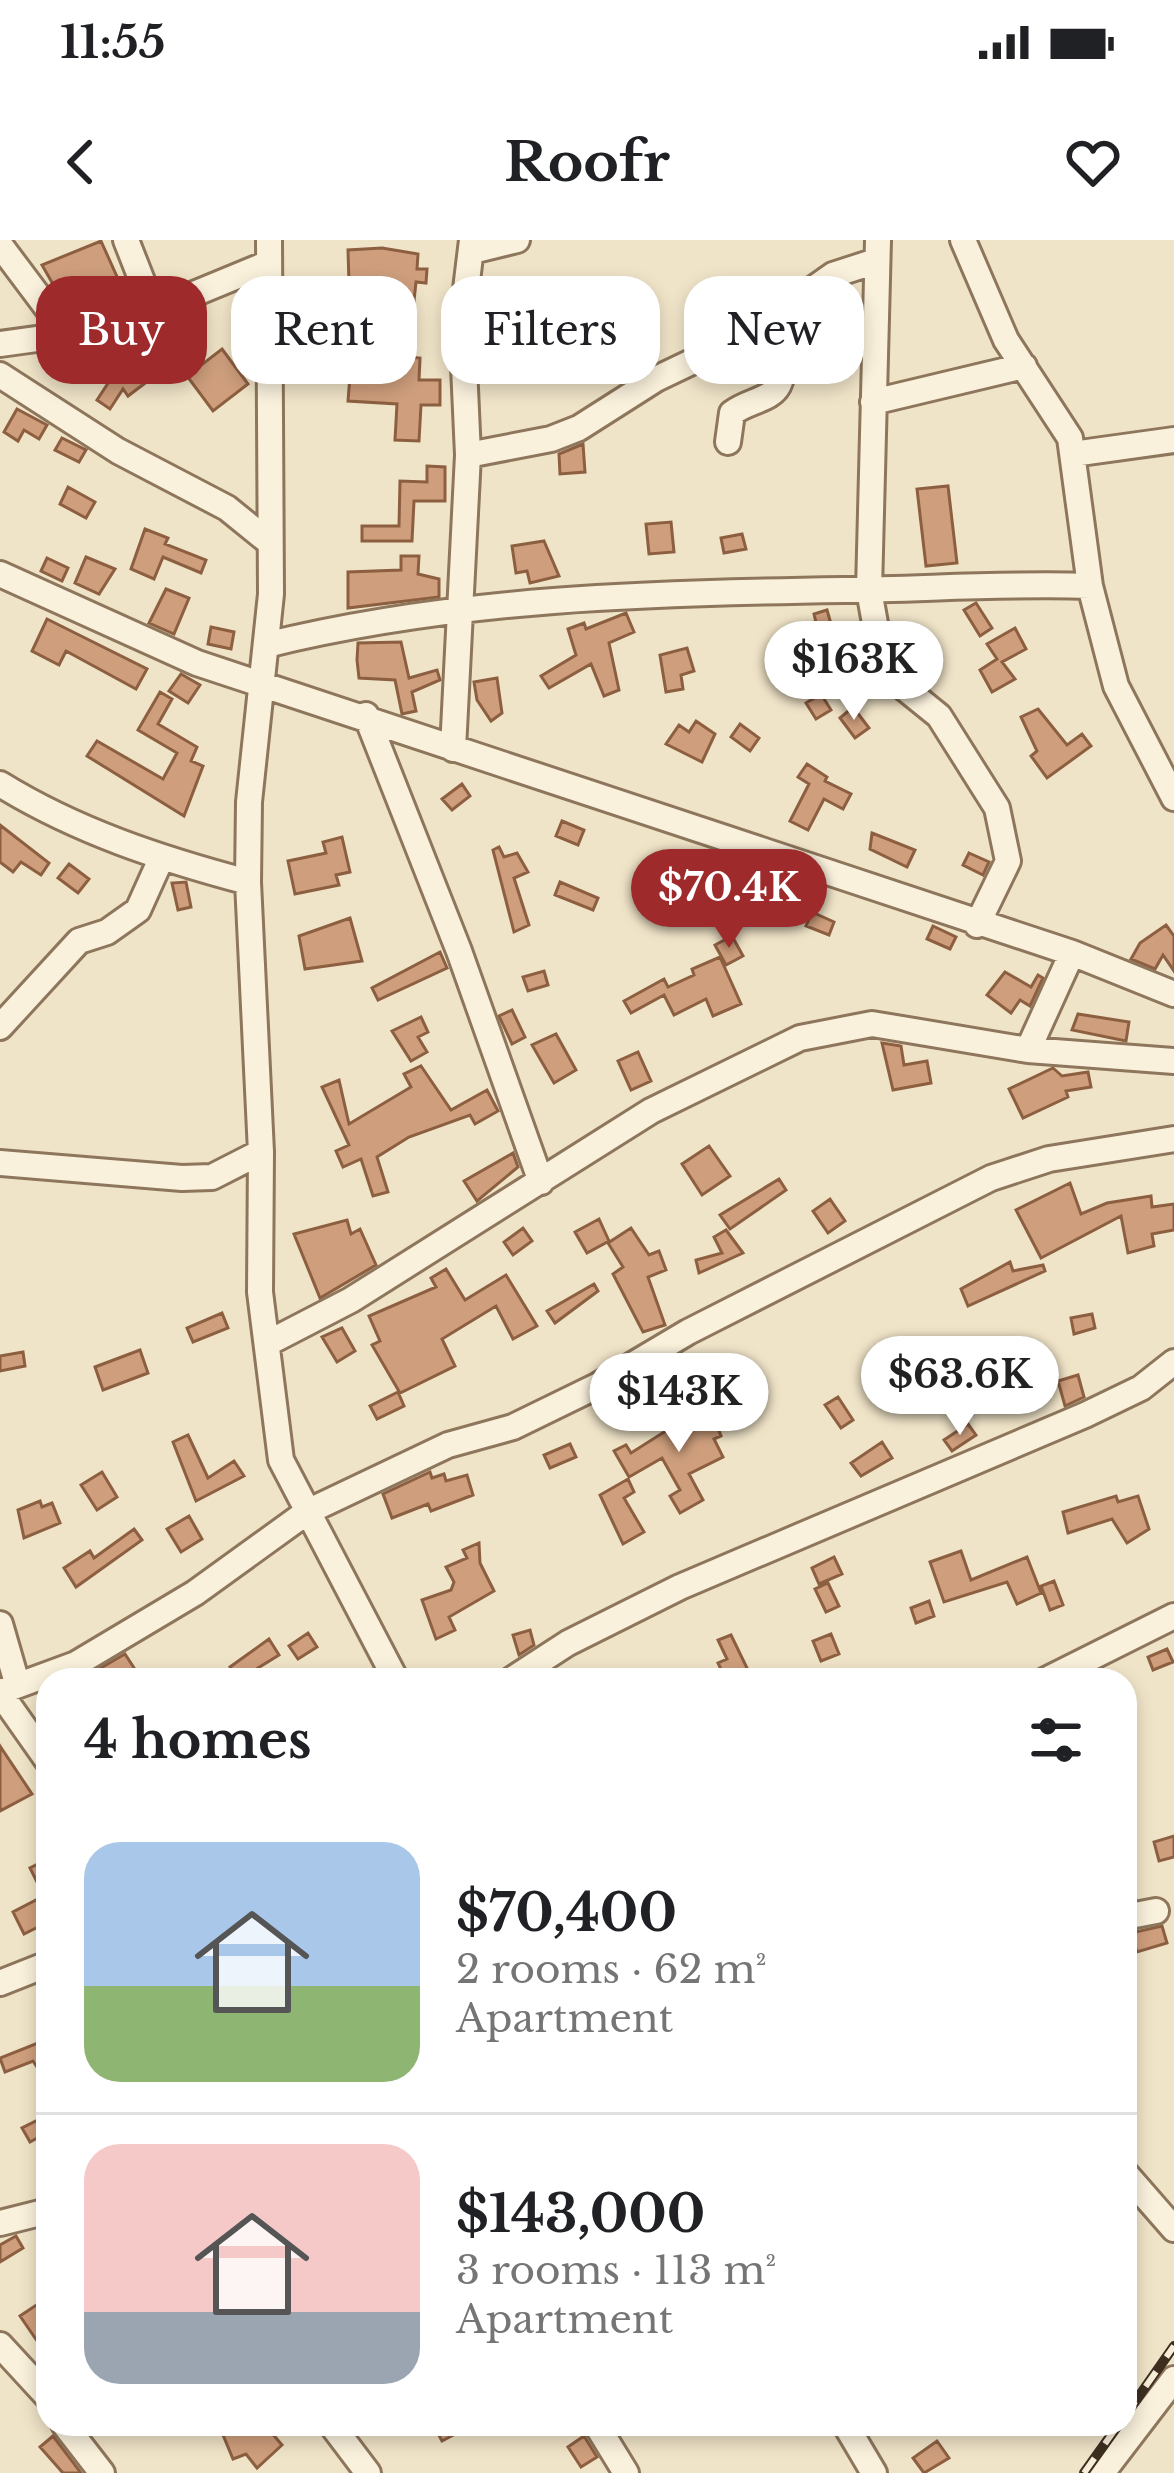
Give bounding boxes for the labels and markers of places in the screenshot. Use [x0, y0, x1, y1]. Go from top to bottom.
pin: $163K [770, 621, 938, 723]
pin: $70.4K [631, 849, 827, 951]
pin: $63.6K [862, 1336, 1058, 1438]
pin: $143K [595, 1353, 763, 1455]

